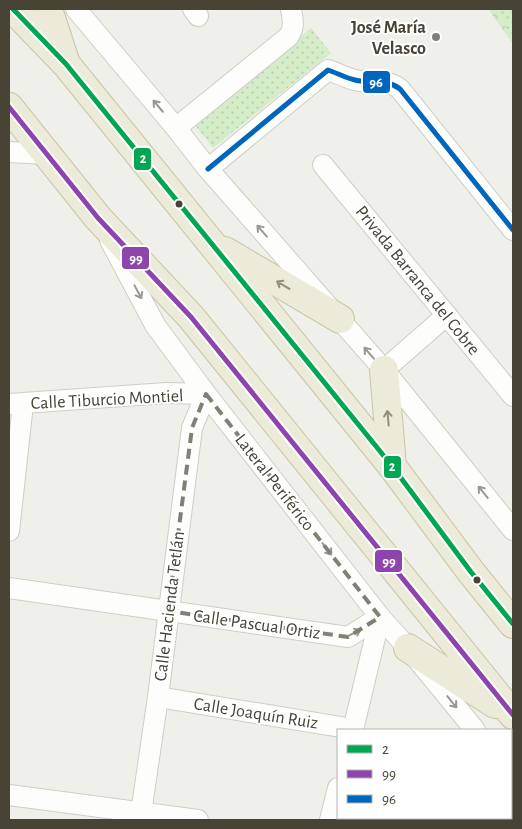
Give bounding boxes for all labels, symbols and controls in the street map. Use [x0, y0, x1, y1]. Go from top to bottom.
place label: José María Velasco [351, 19, 426, 58]
marker: José María Velasco [430, 31, 442, 43]
line badge: 96 [362, 70, 391, 94]
text: 96 [369, 76, 383, 90]
one-way arrow [152, 100, 163, 113]
line badge: 2 [133, 147, 152, 171]
text: 2 [140, 152, 147, 166]
unlabelled marker [174, 199, 184, 209]
street label: Privada Barranca del Cobre [352, 203, 483, 359]
one-way arrow [256, 224, 268, 237]
line badge: 99 [121, 246, 150, 270]
text: 99 [129, 252, 143, 266]
one-way arrow [276, 280, 290, 290]
one-way arrow [133, 285, 143, 300]
one-way arrow [363, 346, 375, 359]
street label: Calle Tiburcio Montiel [30, 387, 184, 413]
one-way arrow [383, 410, 392, 426]
street label: Lateral Periférico [231, 431, 318, 535]
line badge: 2 [383, 455, 402, 479]
text: 2 [389, 460, 396, 474]
one-way arrow [477, 486, 488, 499]
street label: Calle Hacienda Tetlán [152, 530, 188, 682]
one-way arrow [322, 542, 333, 555]
line badge: 99 [374, 549, 403, 573]
text: 99 [382, 555, 396, 569]
unlabelled marker [472, 575, 482, 585]
street label: Calle Pascual Ortiz [192, 607, 322, 643]
one-way arrow [346, 628, 361, 638]
street label: Calle Joaquín Ruiz [192, 695, 319, 733]
one-way arrow [447, 695, 458, 708]
legend [337, 729, 512, 819]
text: 2 [382, 742, 389, 757]
text: 99 [382, 767, 396, 782]
text: 96 [382, 792, 396, 807]

